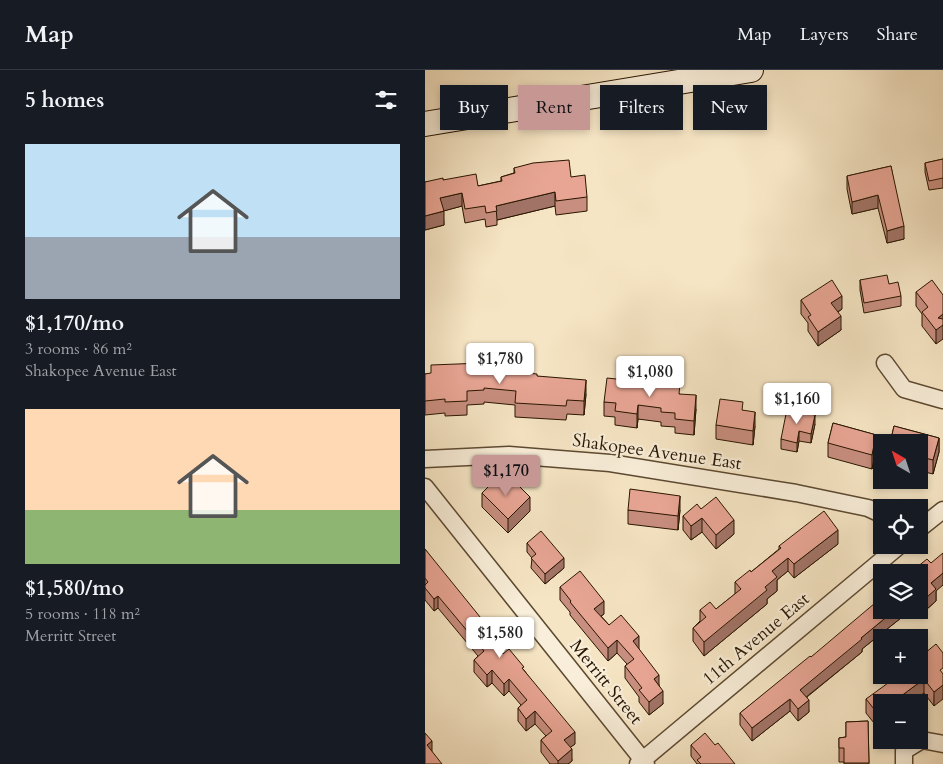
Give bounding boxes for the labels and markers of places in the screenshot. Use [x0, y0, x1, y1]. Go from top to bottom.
pin: $1,780 [459, 342, 541, 385]
pin: $1,080 [609, 356, 691, 398]
pin: $1,160 [756, 382, 838, 425]
pin: $1,170 [465, 454, 547, 497]
pin: $1,580 [459, 616, 541, 659]

